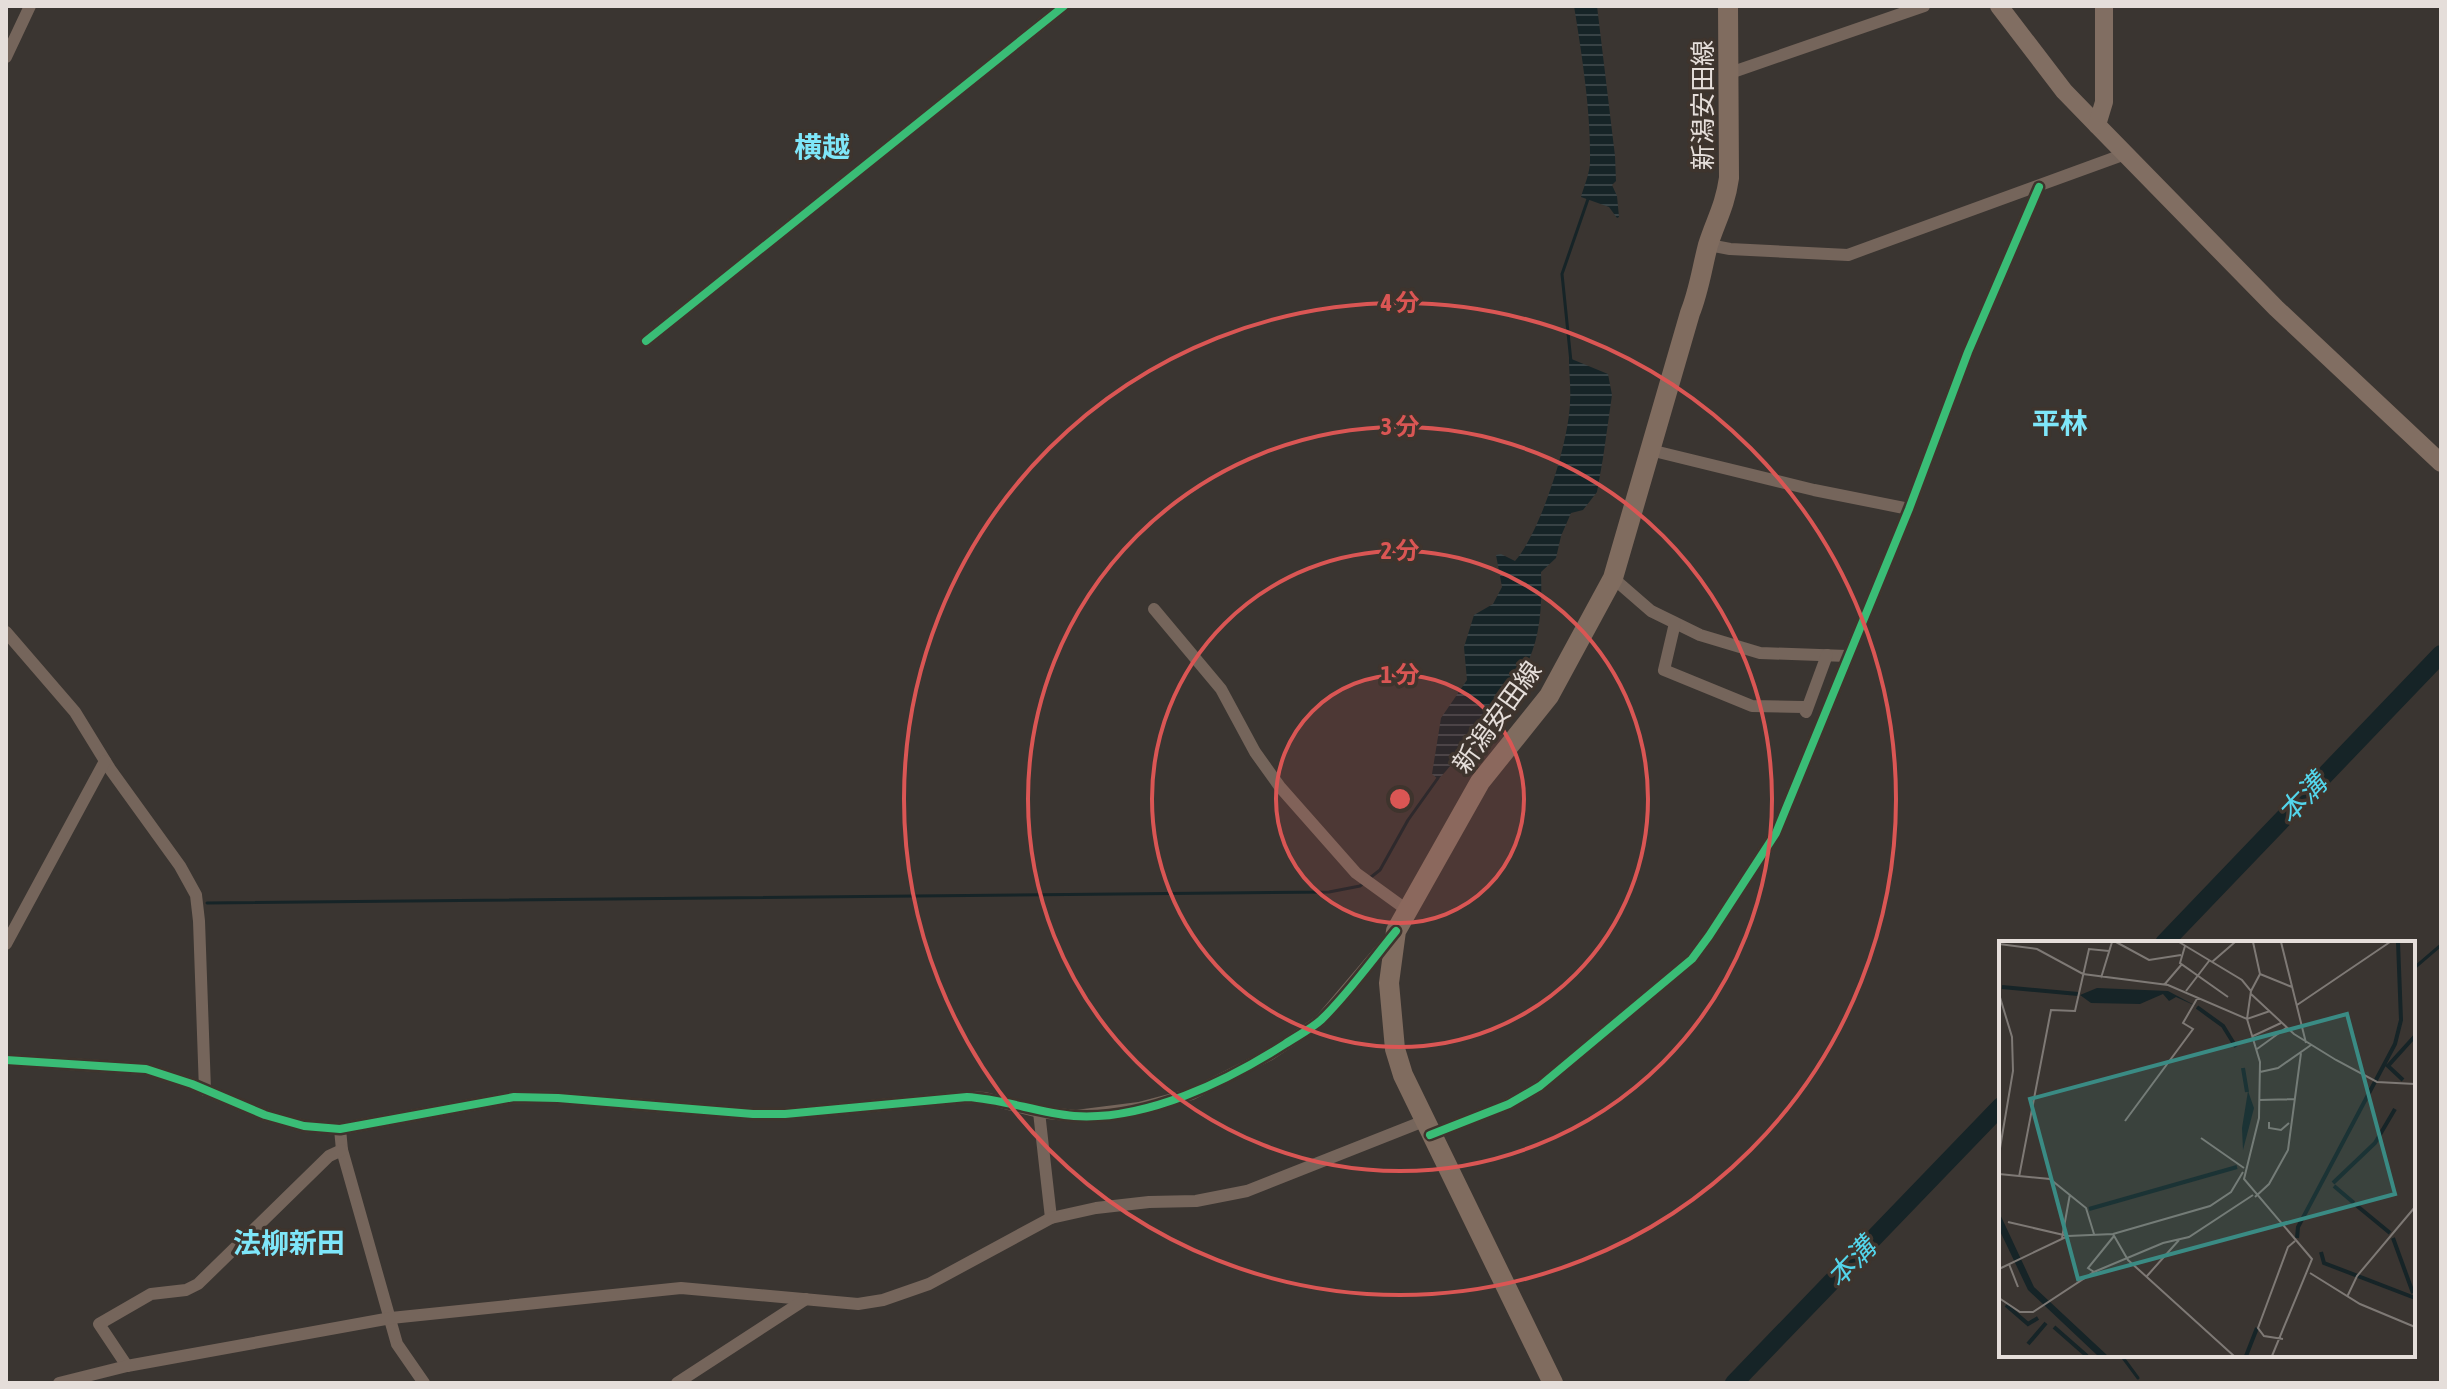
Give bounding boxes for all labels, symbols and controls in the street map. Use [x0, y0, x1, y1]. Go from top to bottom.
street label: 新潟安田線 [1688, 40, 1718, 170]
district label: 横越 [794, 131, 850, 163]
text: 4 分 [1380, 289, 1419, 316]
district label: 平林 [2032, 407, 2088, 439]
text: 3 分 [1381, 413, 1419, 440]
text: 2 分 [1381, 537, 1419, 564]
street label: 新潟安田線 [1447, 656, 1547, 778]
text: 1 分 [1381, 661, 1419, 688]
water label: 本溝 [2271, 764, 2336, 829]
centre of rings [1386, 785, 1414, 813]
inset map [1999, 941, 2415, 1357]
district label: 法柳新田 [233, 1227, 345, 1259]
water label: 本溝 [1820, 1228, 1885, 1293]

